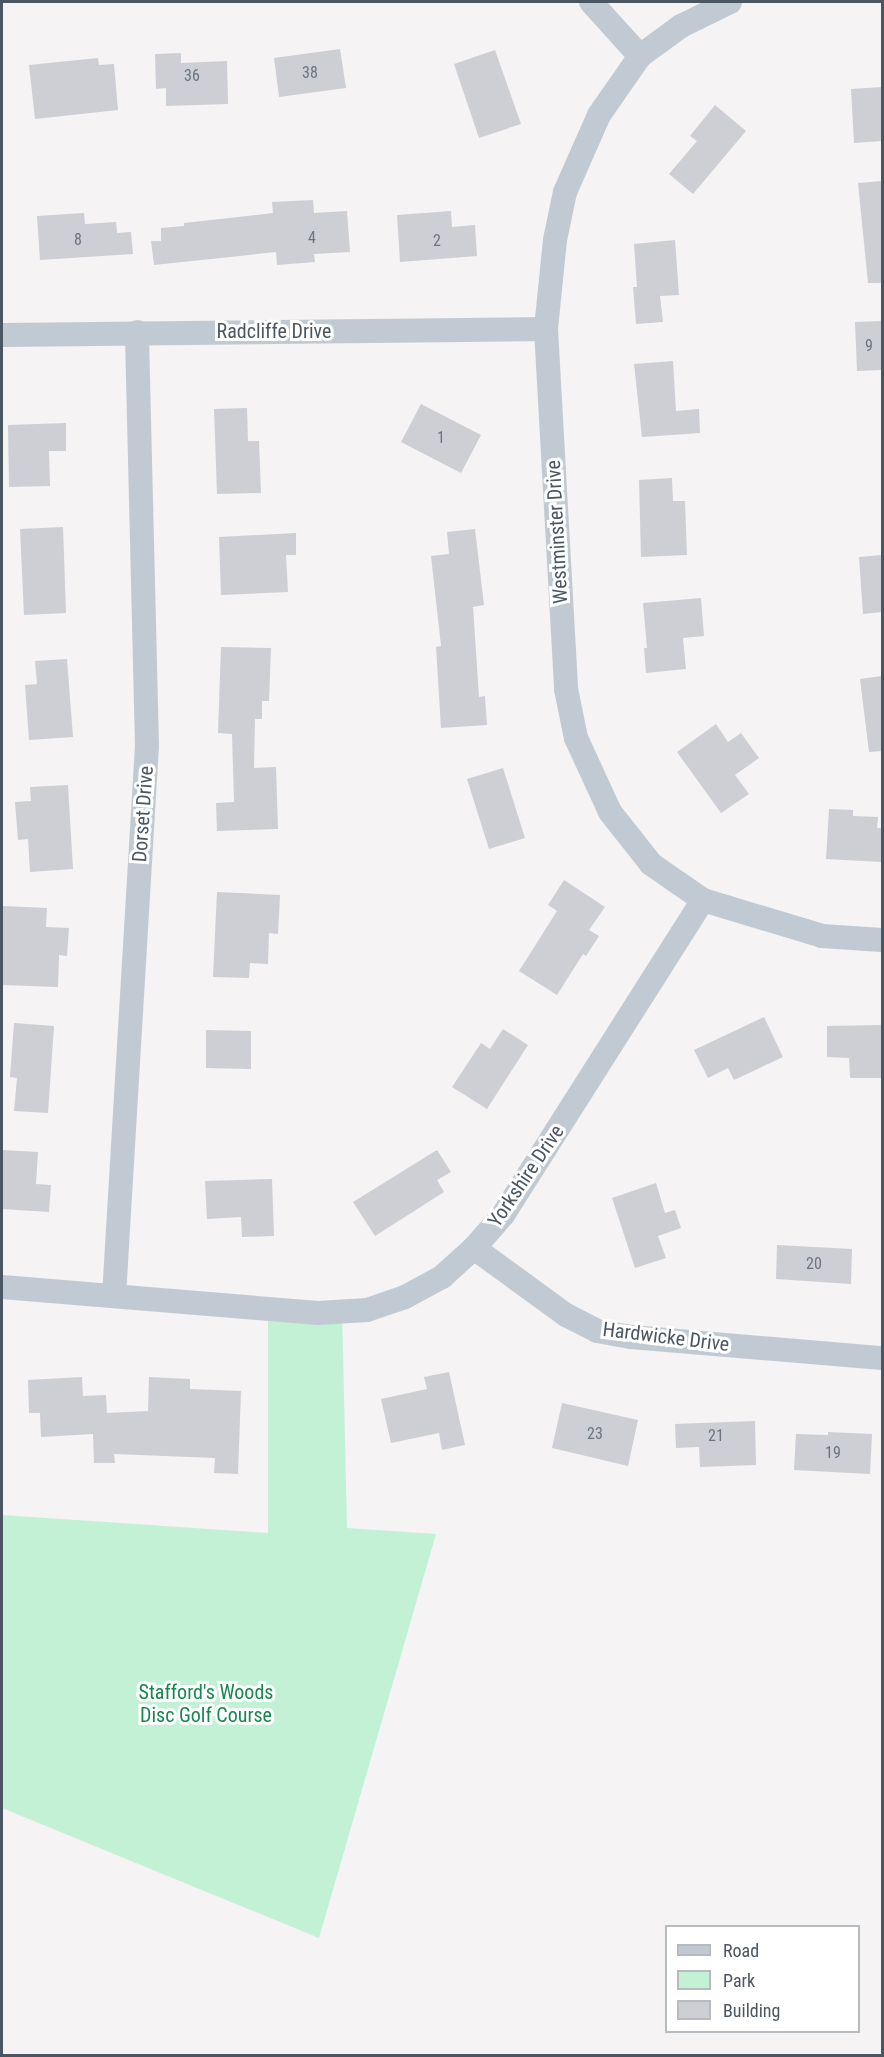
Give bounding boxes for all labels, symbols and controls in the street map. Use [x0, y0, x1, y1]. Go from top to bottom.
house number: 38 [302, 63, 318, 83]
house number: 36 [184, 66, 200, 86]
house number: 4 [308, 228, 316, 248]
house number: 8 [74, 230, 82, 250]
house number: 2 [433, 231, 441, 251]
street label: Radcliffe Drive [217, 319, 331, 343]
house number: 9 [865, 336, 873, 356]
house number: 1 [437, 428, 445, 448]
street label: Westminster Drive [541, 460, 573, 604]
street label: Dorset Drive [128, 765, 158, 863]
street label: Yorkshire Drive [483, 1120, 569, 1232]
house number: 20 [806, 1254, 822, 1274]
street label: Hardwicke Drive [601, 1317, 731, 1357]
house number: 23 [587, 1424, 603, 1444]
house number: 21 [708, 1426, 724, 1446]
house number: 19 [825, 1443, 841, 1463]
park label: Stafford's Woods Disc Golf Course [139, 1680, 273, 1727]
legend [665, 1925, 860, 2033]
text: Road [723, 1940, 759, 1961]
text: Park [723, 1970, 755, 1991]
text: Building [723, 2000, 780, 2021]

